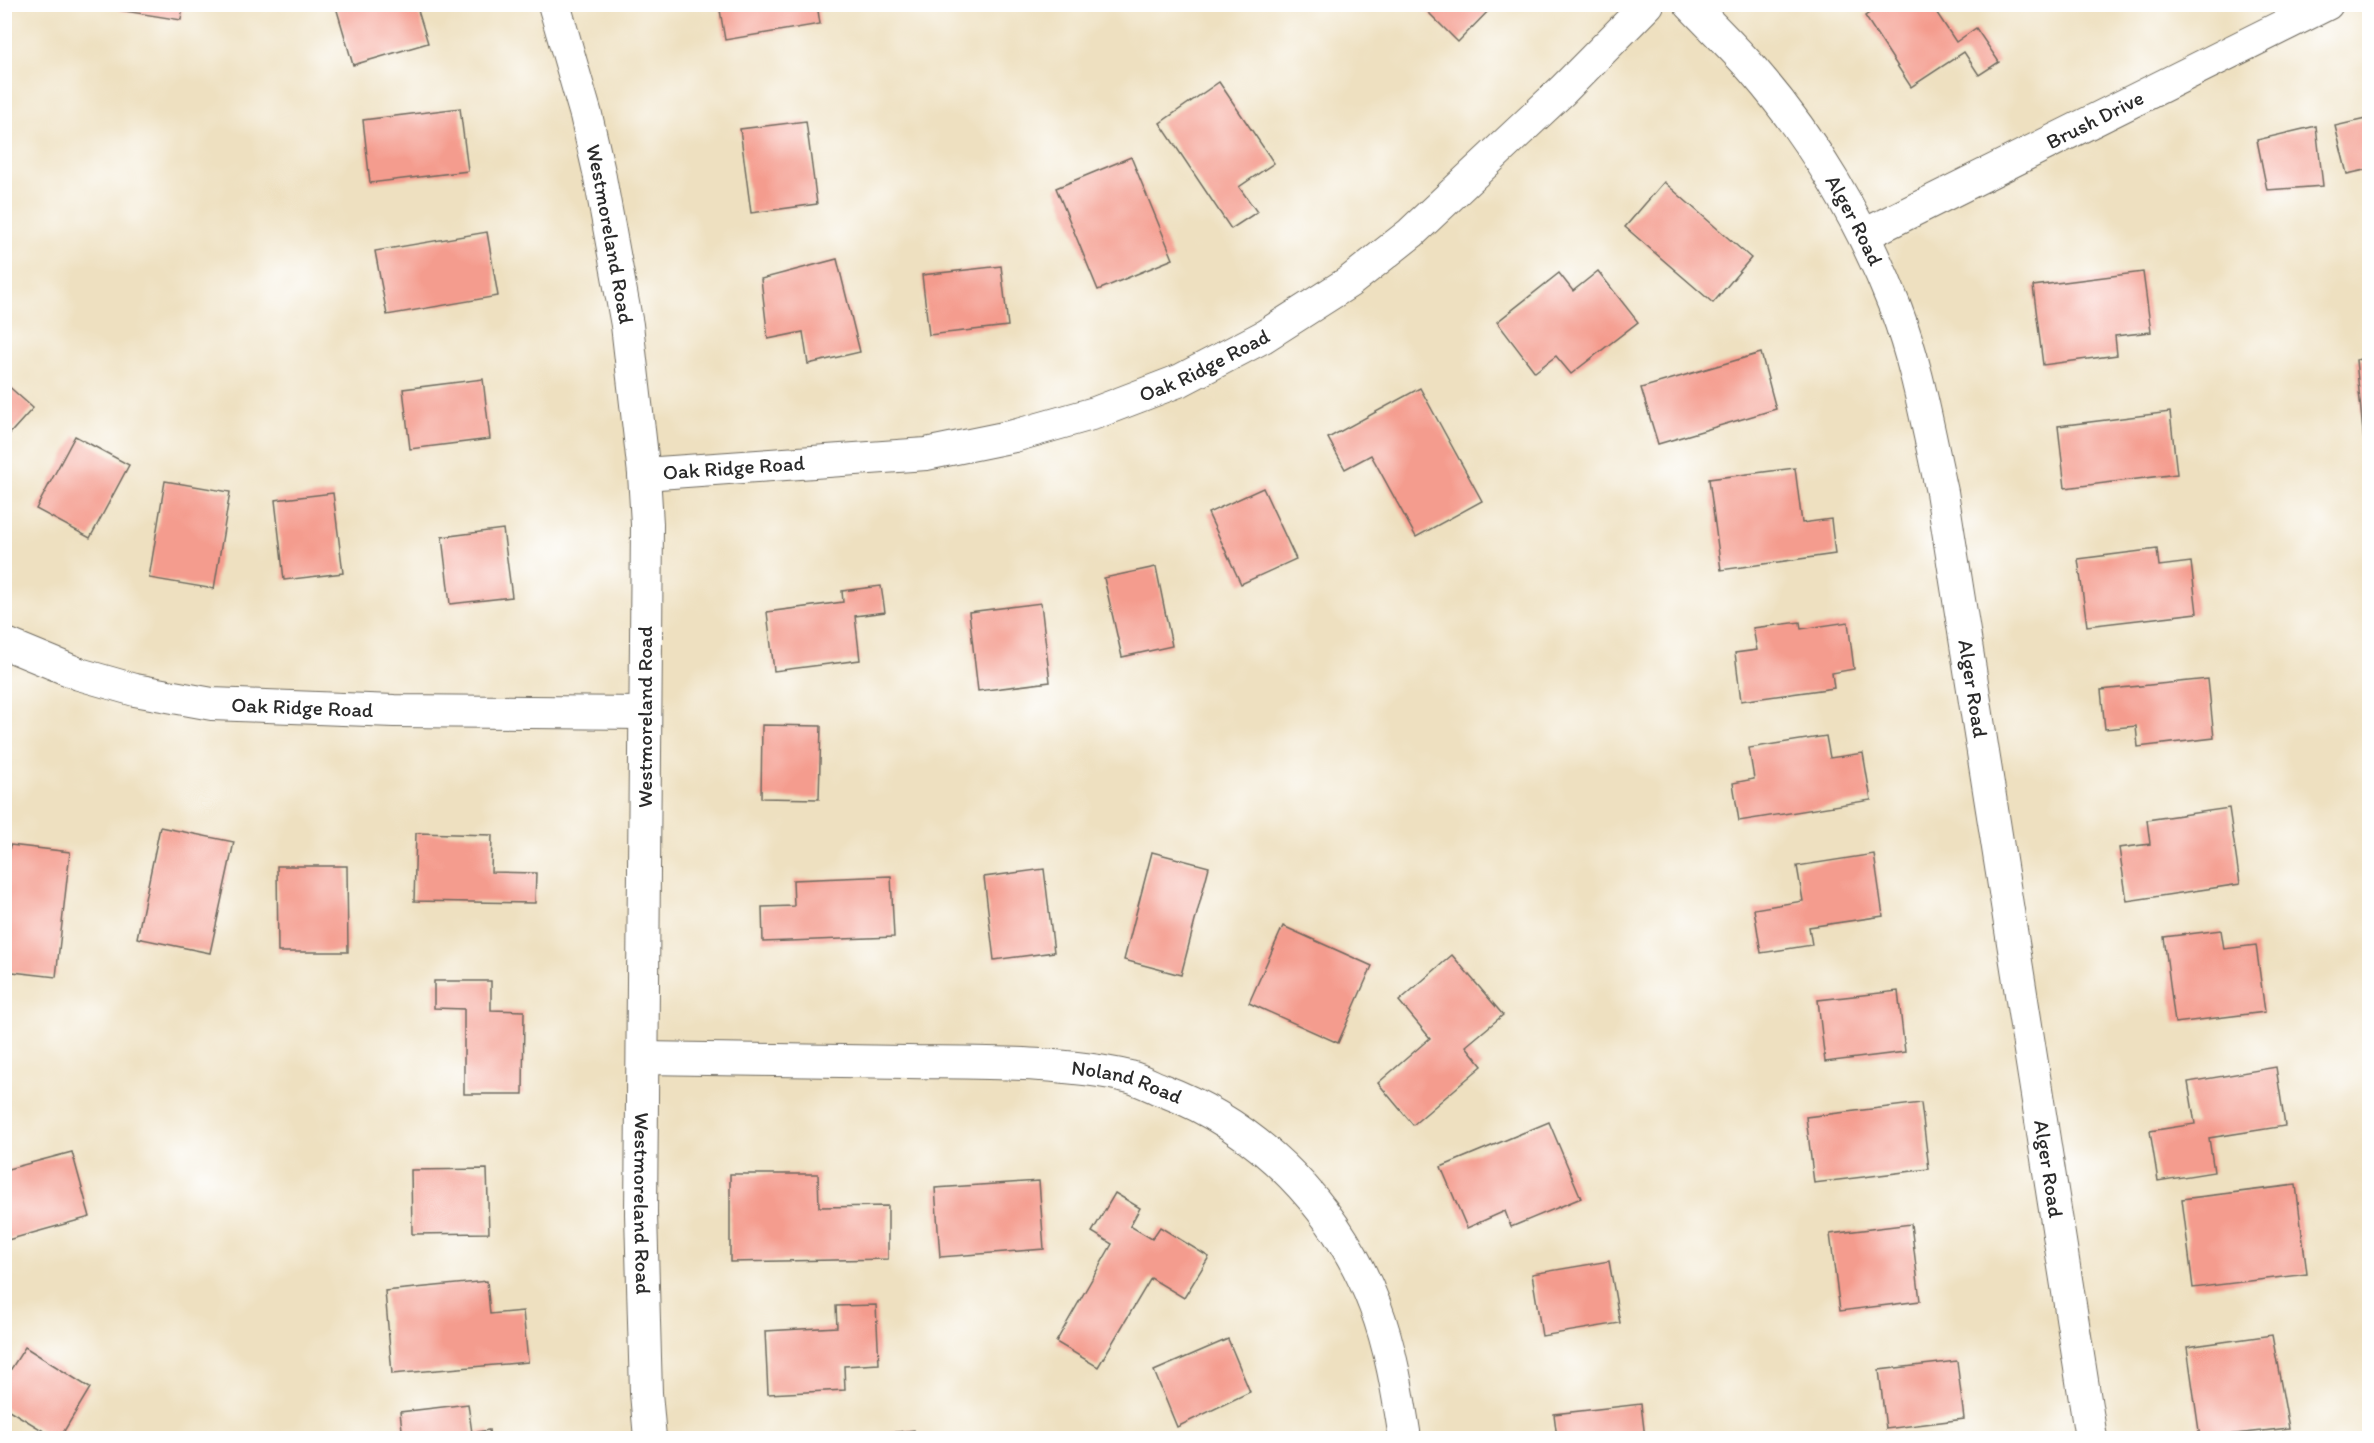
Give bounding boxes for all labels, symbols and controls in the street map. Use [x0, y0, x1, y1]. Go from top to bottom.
street label: Brush Drive [2042, 85, 2148, 154]
street label: Westmoreland Road [581, 142, 640, 326]
street label: Alger Road [1820, 170, 1889, 270]
street label: Oak Ridge Road [1135, 323, 1274, 407]
street label: Oak Ridge Road [662, 450, 806, 485]
street label: Westmoreland Road [632, 626, 657, 808]
street label: Alger Road [1953, 638, 1994, 740]
street label: Oak Ridge Road [231, 692, 374, 722]
street label: Noland Road [1070, 1055, 1187, 1109]
street label: Westmoreland Road [629, 1112, 656, 1295]
street label: Alger Road [2029, 1118, 2069, 1220]

